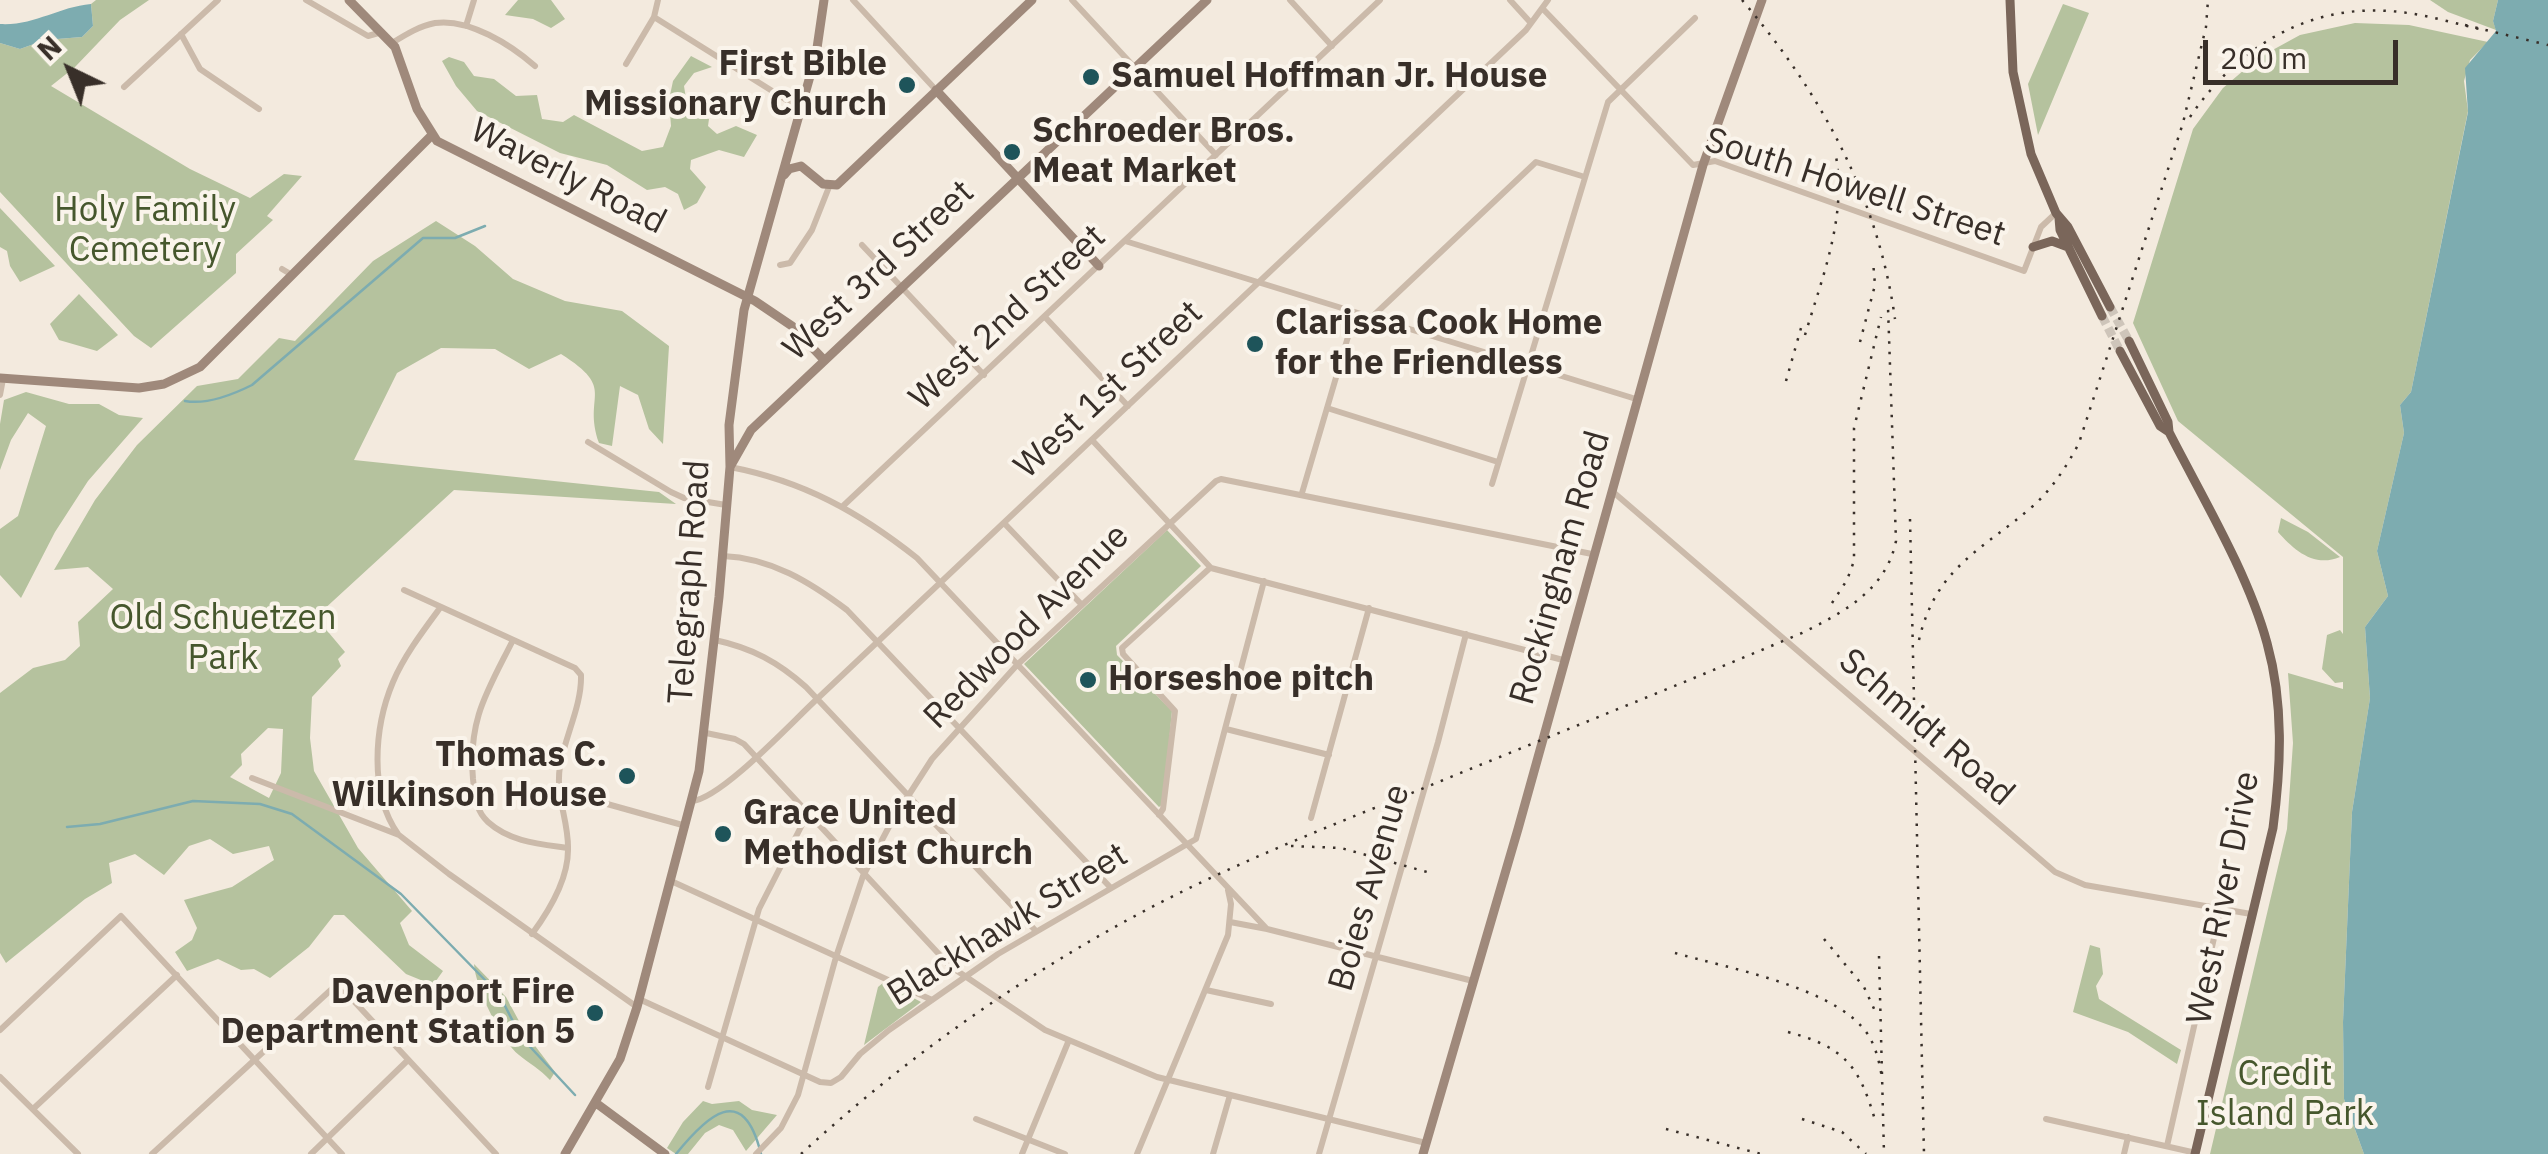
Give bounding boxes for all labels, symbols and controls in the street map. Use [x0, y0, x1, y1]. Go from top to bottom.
north arrow [20, 20, 120, 120]
scale bar [2208, 20, 2403, 82]
text: N [29, 27, 69, 68]
text: 200 m [2220, 38, 2307, 77]
place label: First Bible Missionary Church [584, 44, 887, 126]
place label: Samuel Hoffman Jr. House [1111, 56, 1547, 98]
marker: Samuel Hoffman Jr. House [1080, 66, 1102, 88]
marker: First Bible Missionary Church [896, 74, 918, 96]
street label: Waverly Road [463, 110, 673, 244]
place label: Schroeder Bros. Meat Market [1032, 111, 1295, 193]
street label: South Howell Street [1699, 120, 2011, 256]
marker: Schroeder Bros. Meat Market [1001, 141, 1023, 163]
street label: West 3rd Street [775, 172, 983, 370]
park label: Holy Family Cemetery [54, 190, 236, 272]
street label: West 2nd Street [901, 216, 1115, 420]
street label: West 1st Street [1006, 292, 1212, 488]
place label: Clarissa Cook Home for the Friendless [1275, 303, 1602, 385]
marker: Clarissa Cook Home for the Friendless [1244, 333, 1266, 355]
street label: Rockingham Road [1502, 426, 1620, 710]
street label: Telegraph Road [661, 459, 719, 705]
street label: Redwood Avenue [916, 516, 1138, 738]
park label: Old Schuetzen Park [109, 598, 337, 680]
street label: Schmidt Road [1830, 640, 2022, 816]
place label: Horseshoe pitch [1108, 659, 1374, 701]
marker: Horseshoe pitch [1077, 669, 1099, 691]
place label: Thomas C. Wilkinson House [332, 735, 607, 817]
marker: Thomas C. Wilkinson House [616, 765, 638, 787]
street label: West River Drive [2179, 768, 2269, 1028]
street label: Boies Avenue [1321, 780, 1419, 996]
place label: Grace United Methodist Church [743, 793, 1033, 875]
marker: Grace United Methodist Church [712, 823, 734, 845]
street label: Blackhawk Street [880, 834, 1136, 1016]
place label: Davenport Fire Department Station 5 [221, 972, 575, 1054]
marker: Davenport Fire Department Station 5 [584, 1002, 606, 1024]
park label: Credit Island Park [2196, 1054, 2374, 1136]

